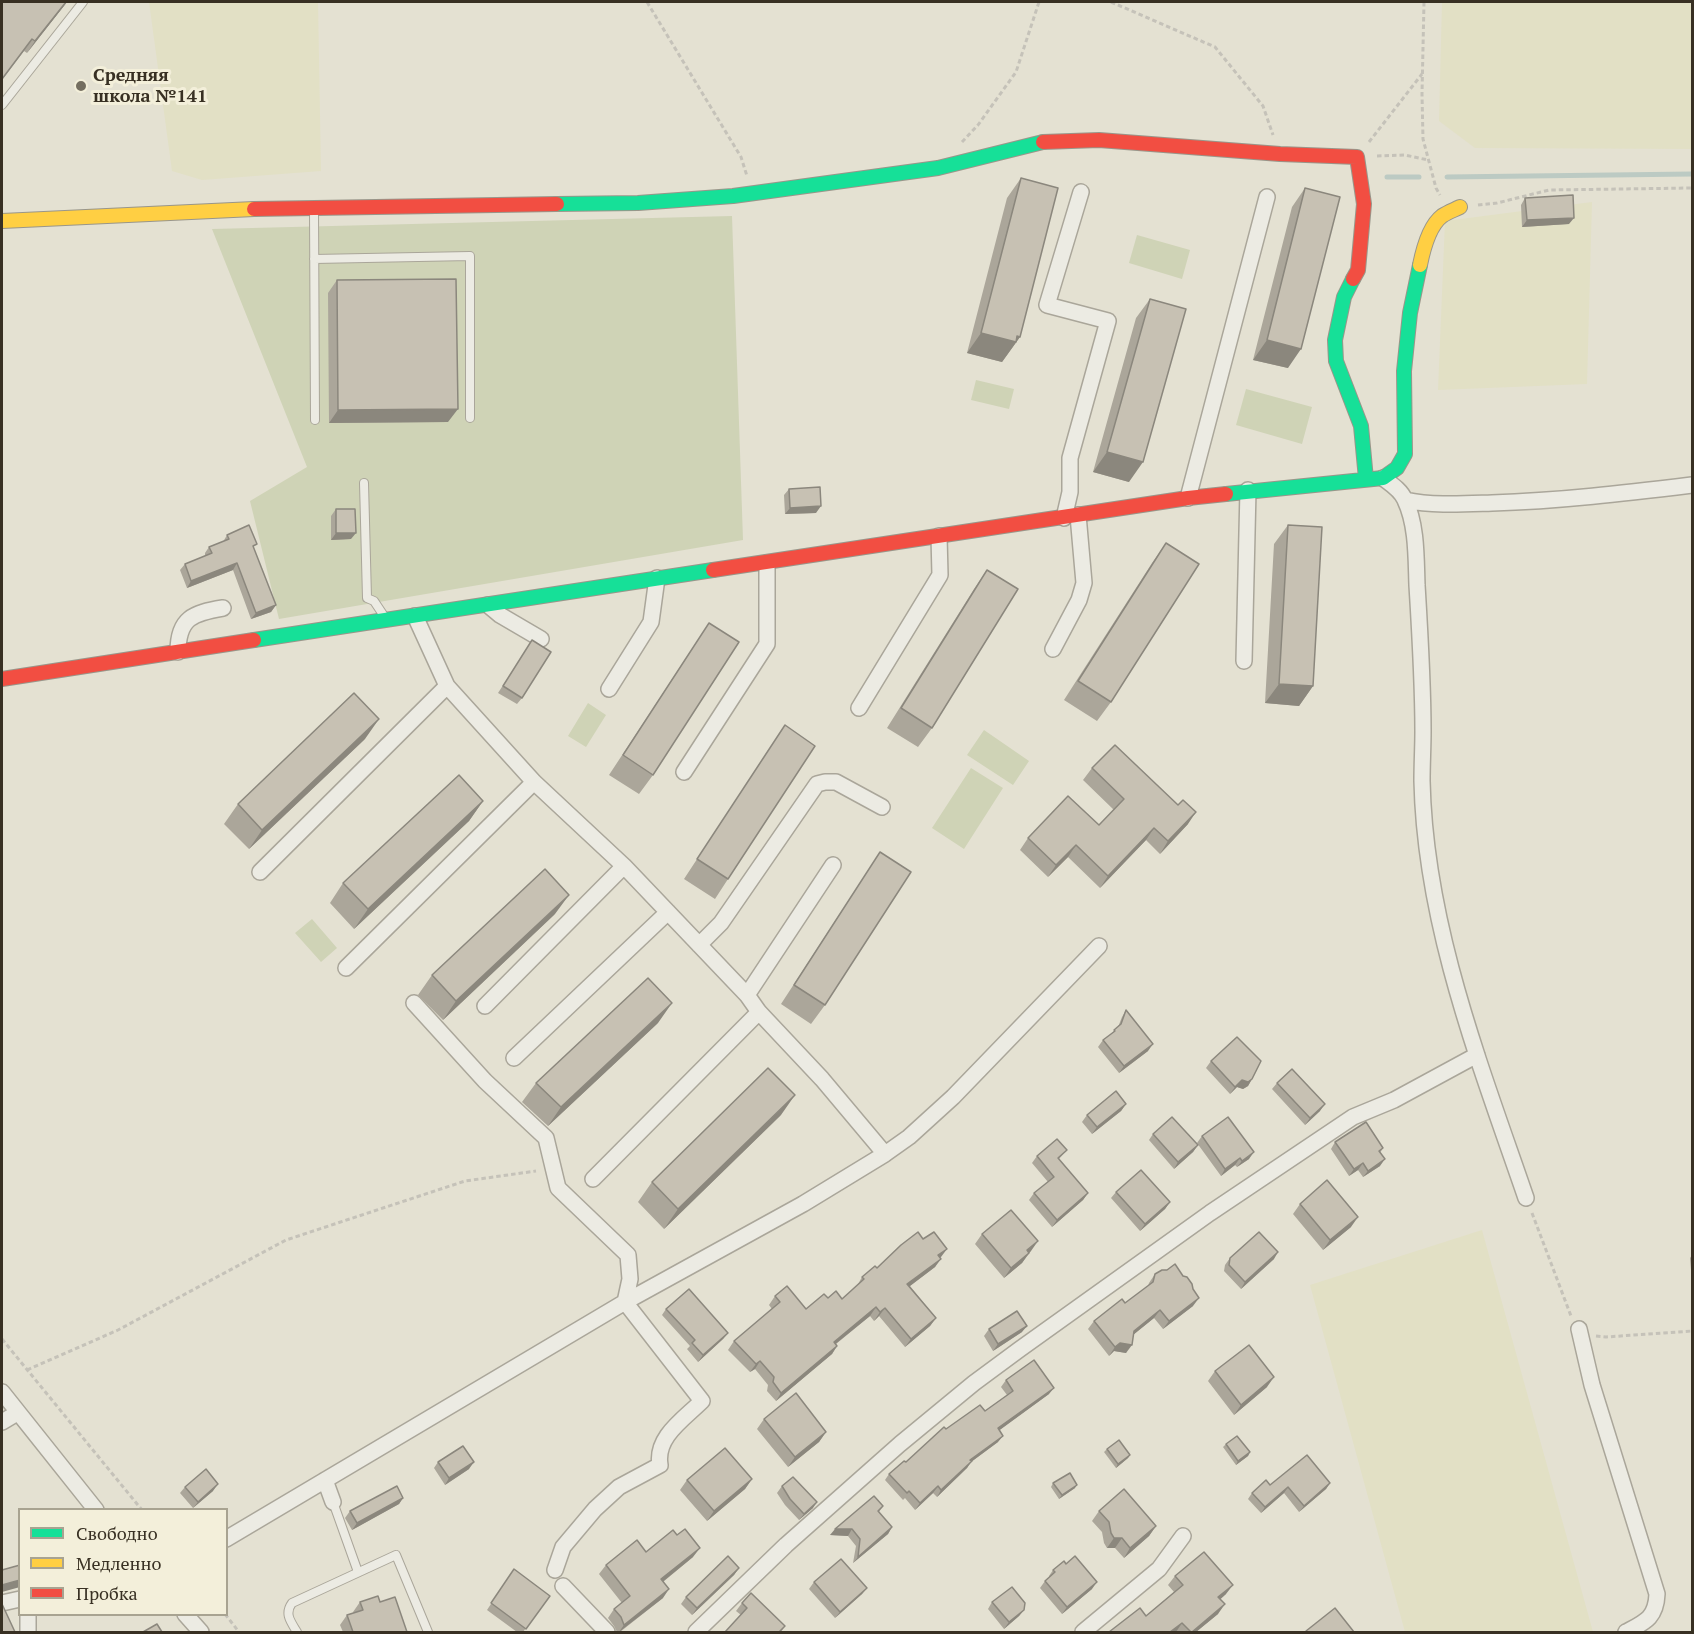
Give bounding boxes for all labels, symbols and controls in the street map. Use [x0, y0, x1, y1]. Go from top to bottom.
place label: Средняя школа №141 [93, 65, 207, 107]
marker: Средняя школа №141 [74, 79, 88, 93]
legend [18, 1508, 228, 1616]
text: Свободно [76, 1521, 158, 1545]
text: Медленно [76, 1551, 162, 1575]
text: Пробка [76, 1581, 138, 1605]

